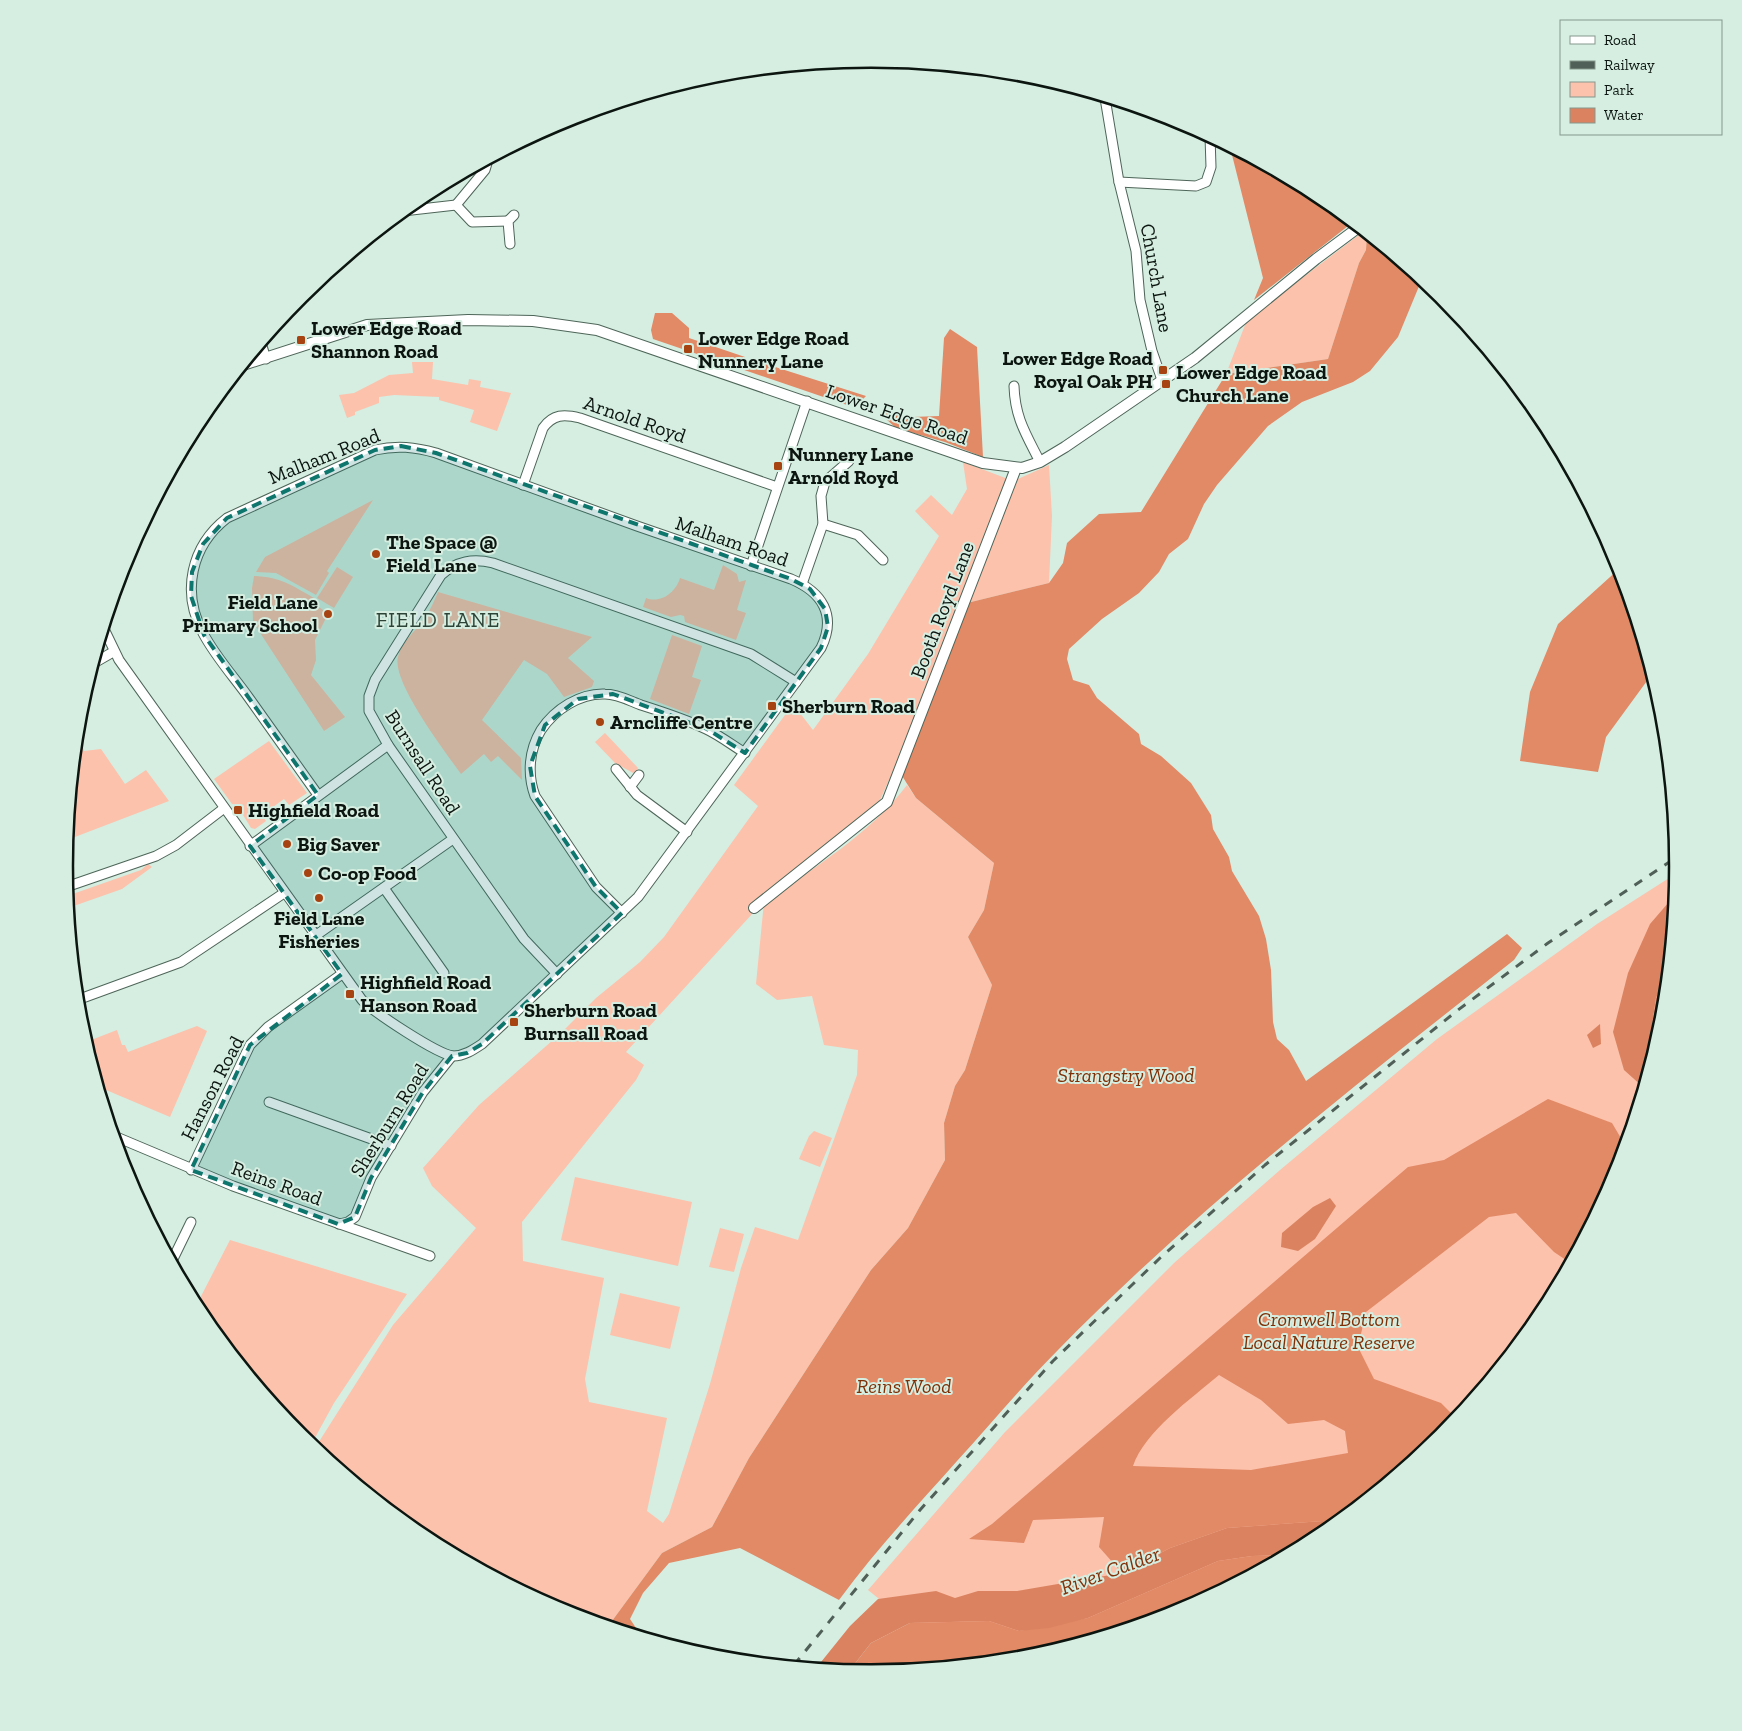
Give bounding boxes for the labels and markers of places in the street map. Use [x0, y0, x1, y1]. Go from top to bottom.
place label: Lower Edge Road Shannon Road [311, 316, 462, 363]
place label: Lower Edge Road Nunnery Lane [698, 326, 849, 373]
marker: Lower Edge Road Shannon Road [295, 334, 307, 346]
marker: Lower Edge Road Nunnery Lane [682, 343, 694, 355]
place label: Lower Edge Road Royal Oak PH [1002, 346, 1154, 393]
place label: Lower Edge Road Church Lane [1176, 360, 1327, 407]
marker: Lower Edge Road Royal Oak PH [1157, 364, 1169, 376]
marker: Lower Edge Road Church Lane [1160, 378, 1172, 390]
place label: Nunnery Lane Arnold Royd [788, 442, 914, 489]
marker: Nunnery Lane Arnold Royd [772, 460, 784, 472]
place label: The Space @ Field Lane [386, 530, 498, 577]
marker: The Space @ Field Lane [370, 548, 382, 560]
place label: Field Lane Primary School [182, 590, 318, 637]
marker: Field Lane Primary School [322, 608, 334, 620]
place label: Sherburn Road [782, 694, 916, 718]
marker: Sherburn Road [766, 700, 778, 712]
place label: Arncliffe Centre [610, 710, 753, 734]
marker: Arncliffe Centre [594, 716, 606, 728]
place label: Highfield Road [248, 798, 380, 822]
marker: Highfield Road [232, 804, 244, 816]
place label: Big Saver [297, 832, 380, 856]
marker: Big Saver [281, 838, 293, 850]
place label: Co-op Food [318, 861, 417, 885]
marker: Co-op Food [302, 867, 314, 879]
marker: Field Lane Fisheries [313, 892, 325, 904]
place label: Field Lane Fisheries [274, 906, 365, 953]
place label: Highfield Road Hanson Road [360, 970, 492, 1017]
marker: Highfield Road Hanson Road [344, 988, 356, 1000]
place label: Sherburn Road Burnsall Road [524, 998, 658, 1045]
marker: Sherburn Road Burnsall Road [508, 1016, 520, 1028]

